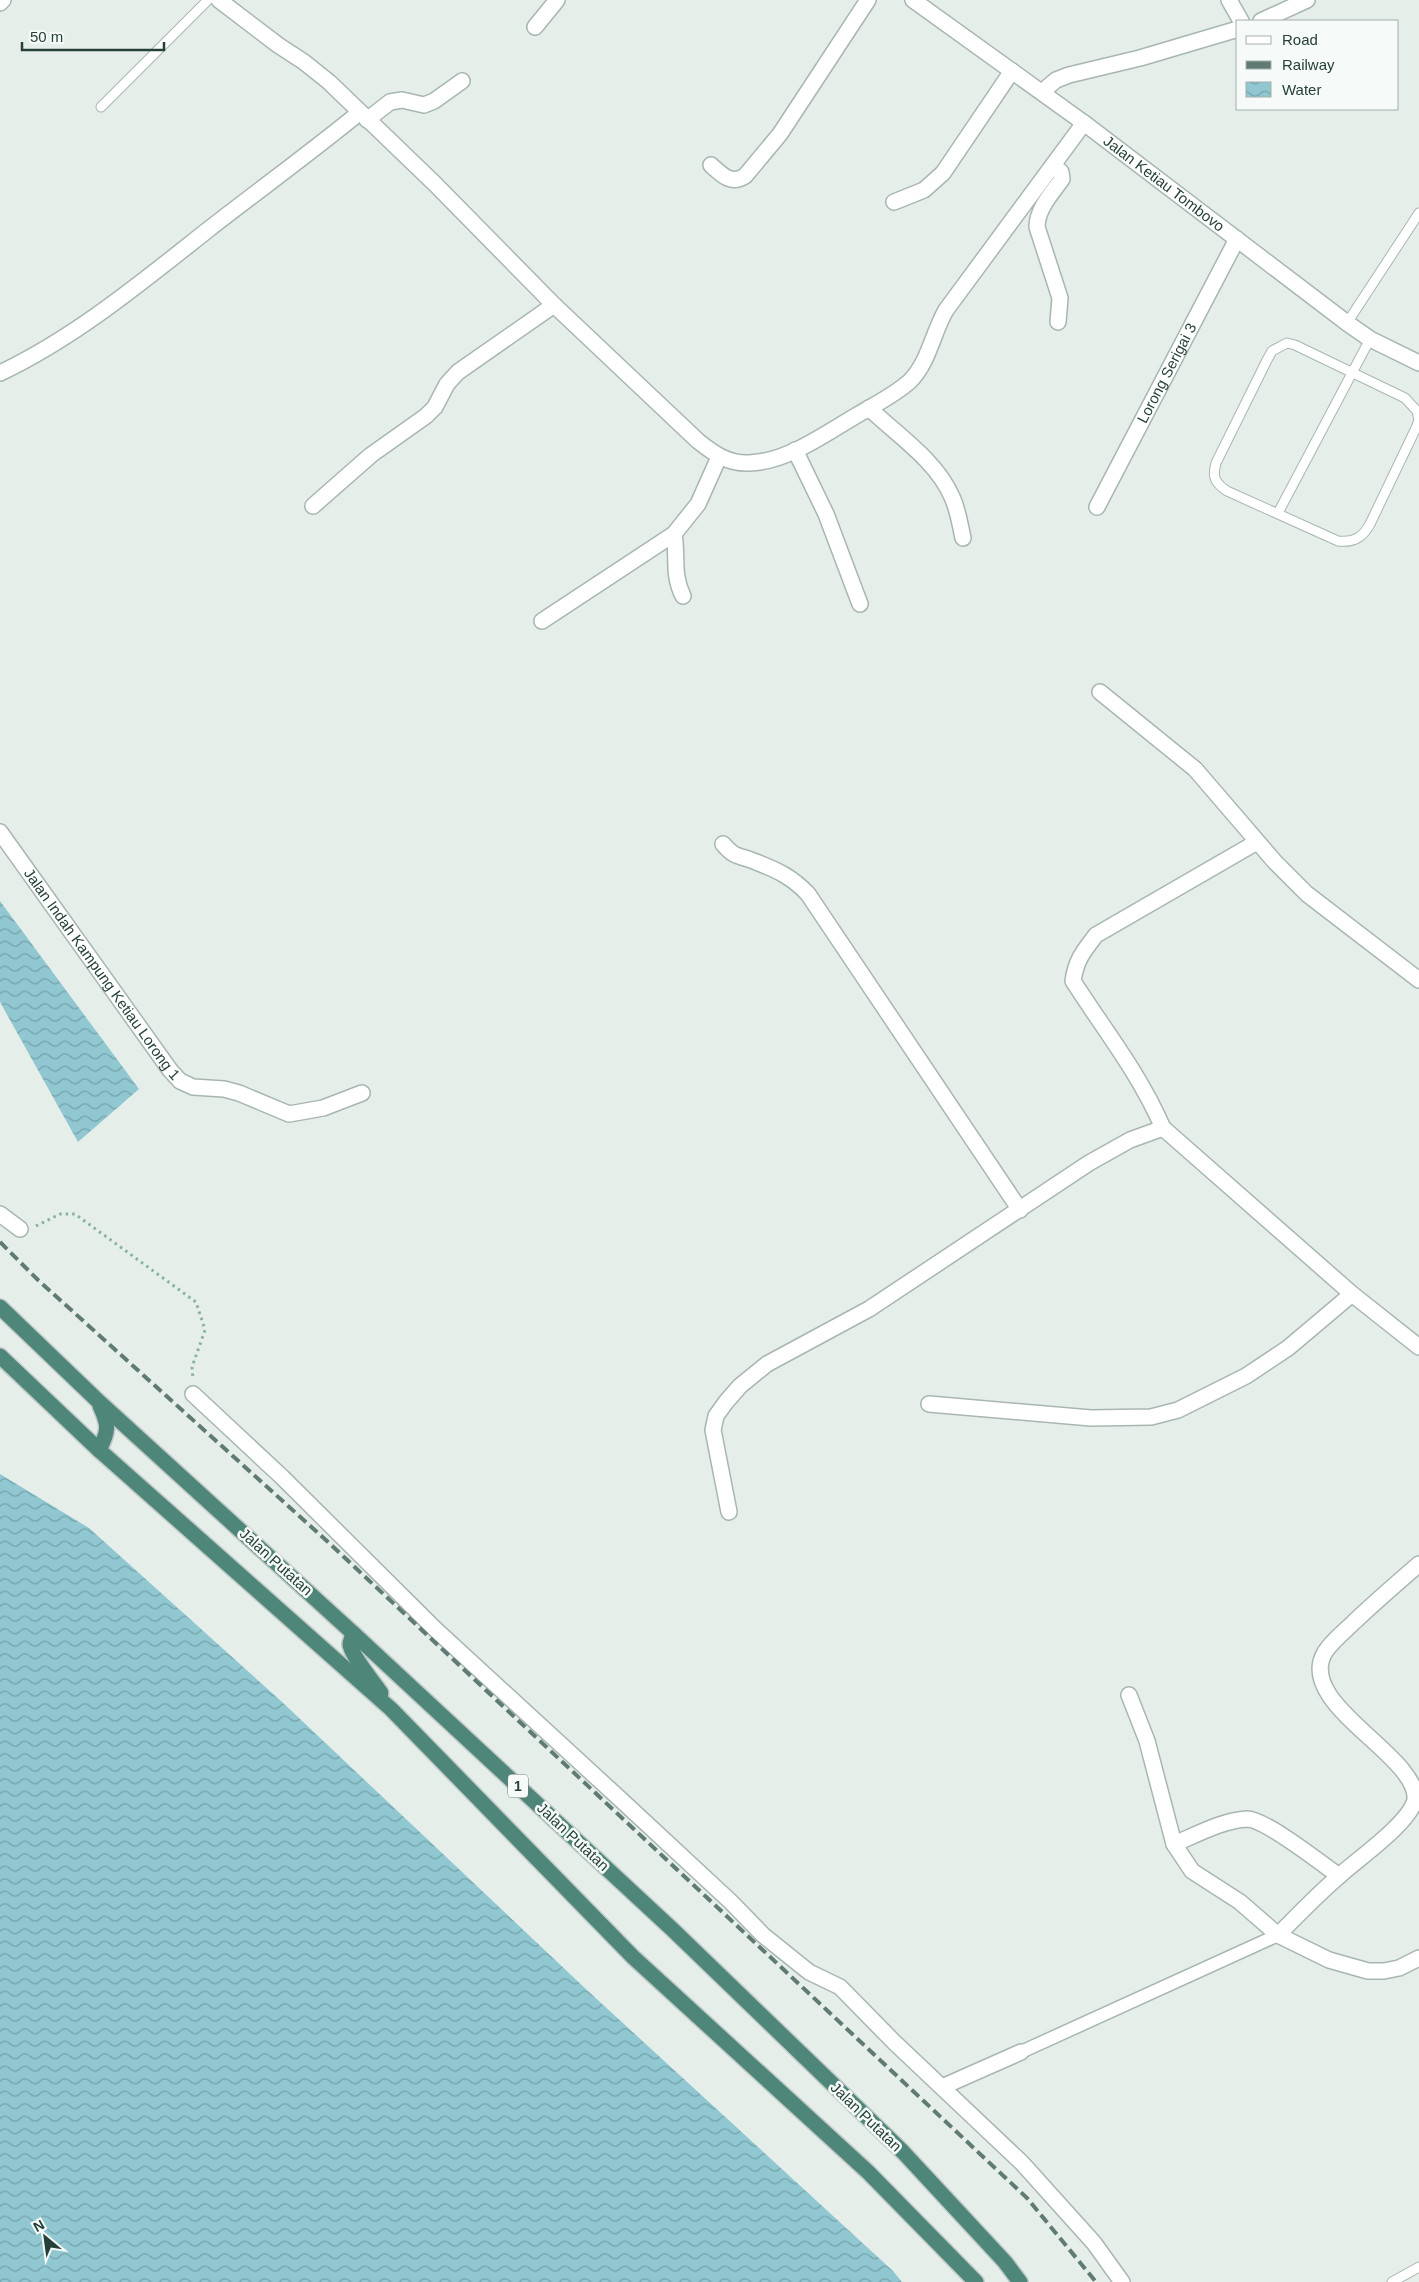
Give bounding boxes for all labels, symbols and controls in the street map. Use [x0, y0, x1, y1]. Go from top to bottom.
scale bar [22, 20, 165, 52]
legend [1236, 20, 1399, 110]
text: 50 m [30, 28, 63, 45]
text: Road [1282, 31, 1318, 48]
text: Railway [1282, 56, 1335, 73]
text: Water [1282, 81, 1321, 98]
street label: Jalan Ketiau Tombovo [1100, 132, 1228, 235]
street label: Lorong Serigai 3 [1133, 320, 1200, 426]
street label: Jalan Indah Kampung Ketiau Lorong 1 [21, 865, 184, 1083]
street label: Jalan Putatan [237, 1525, 316, 1599]
road number: 1 [508, 1774, 528, 1798]
street label: Jalan Putatan [534, 1799, 613, 1874]
street label: Jalan Putatan [827, 2079, 905, 2155]
north arrow [20, 2212, 70, 2262]
text: N [30, 2216, 47, 2235]

